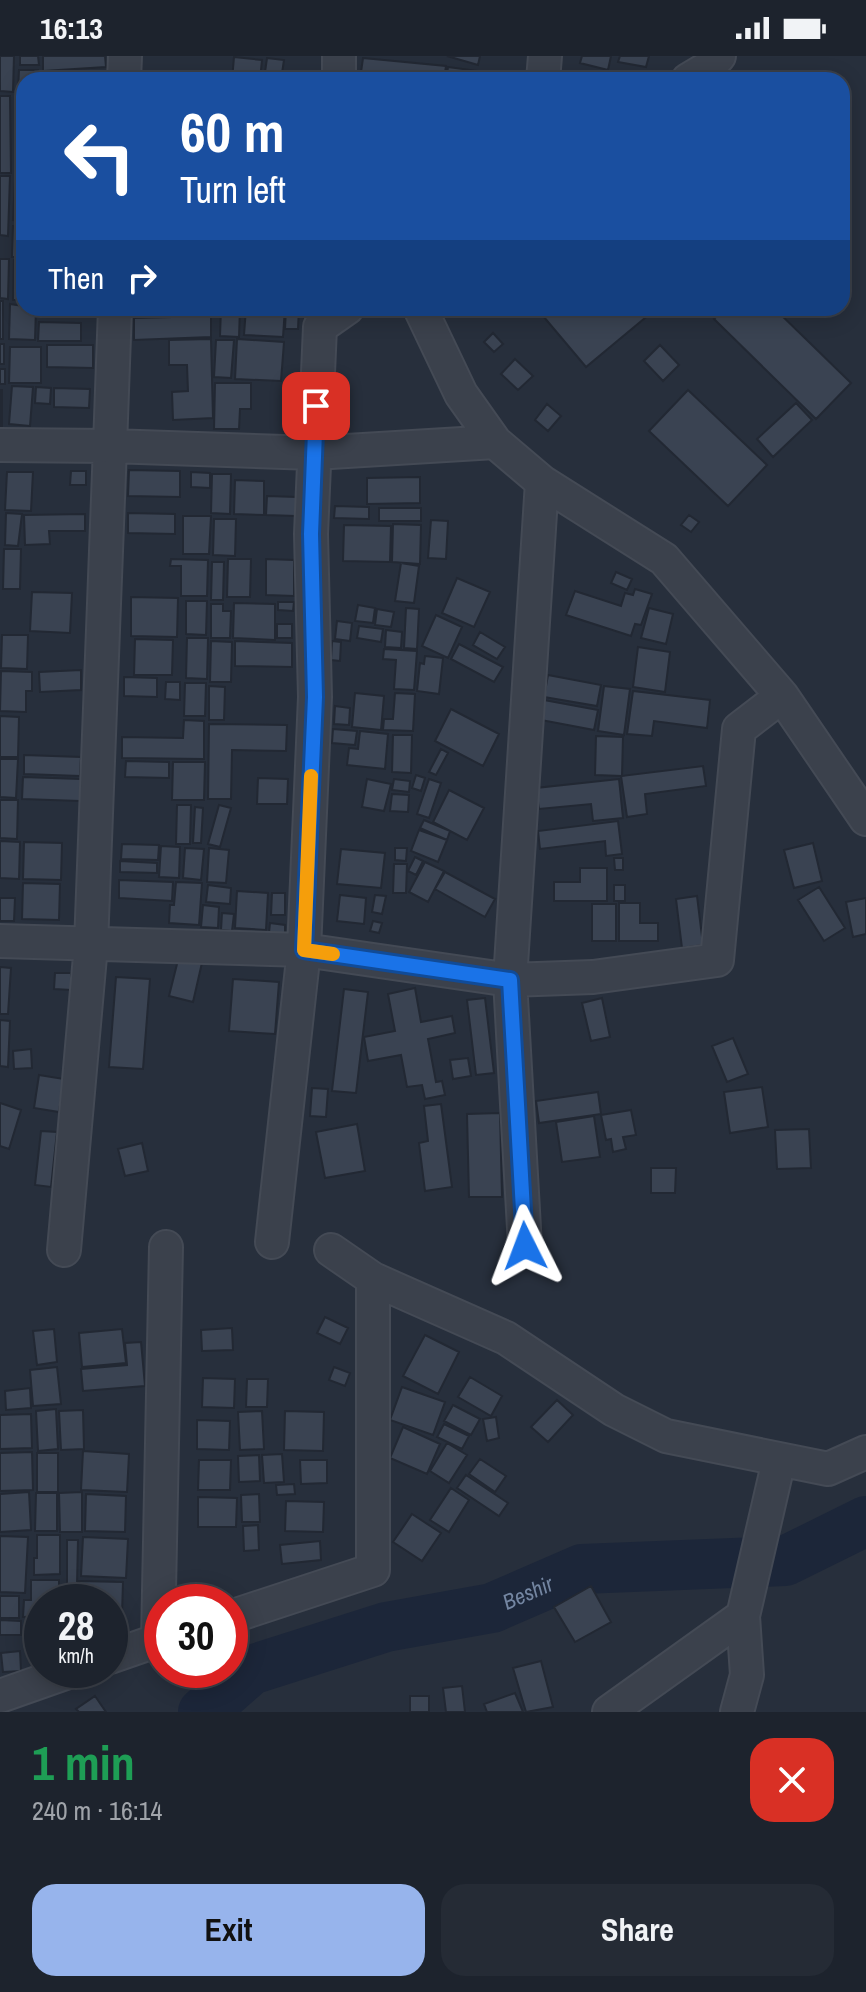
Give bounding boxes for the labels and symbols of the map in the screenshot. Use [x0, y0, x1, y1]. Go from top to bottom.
pin [282, 372, 350, 440]
position arrow [483, 1204, 567, 1288]
water label: Beshir [498, 1568, 558, 1617]
speed limit sign: 30 [144, 1584, 248, 1688]

